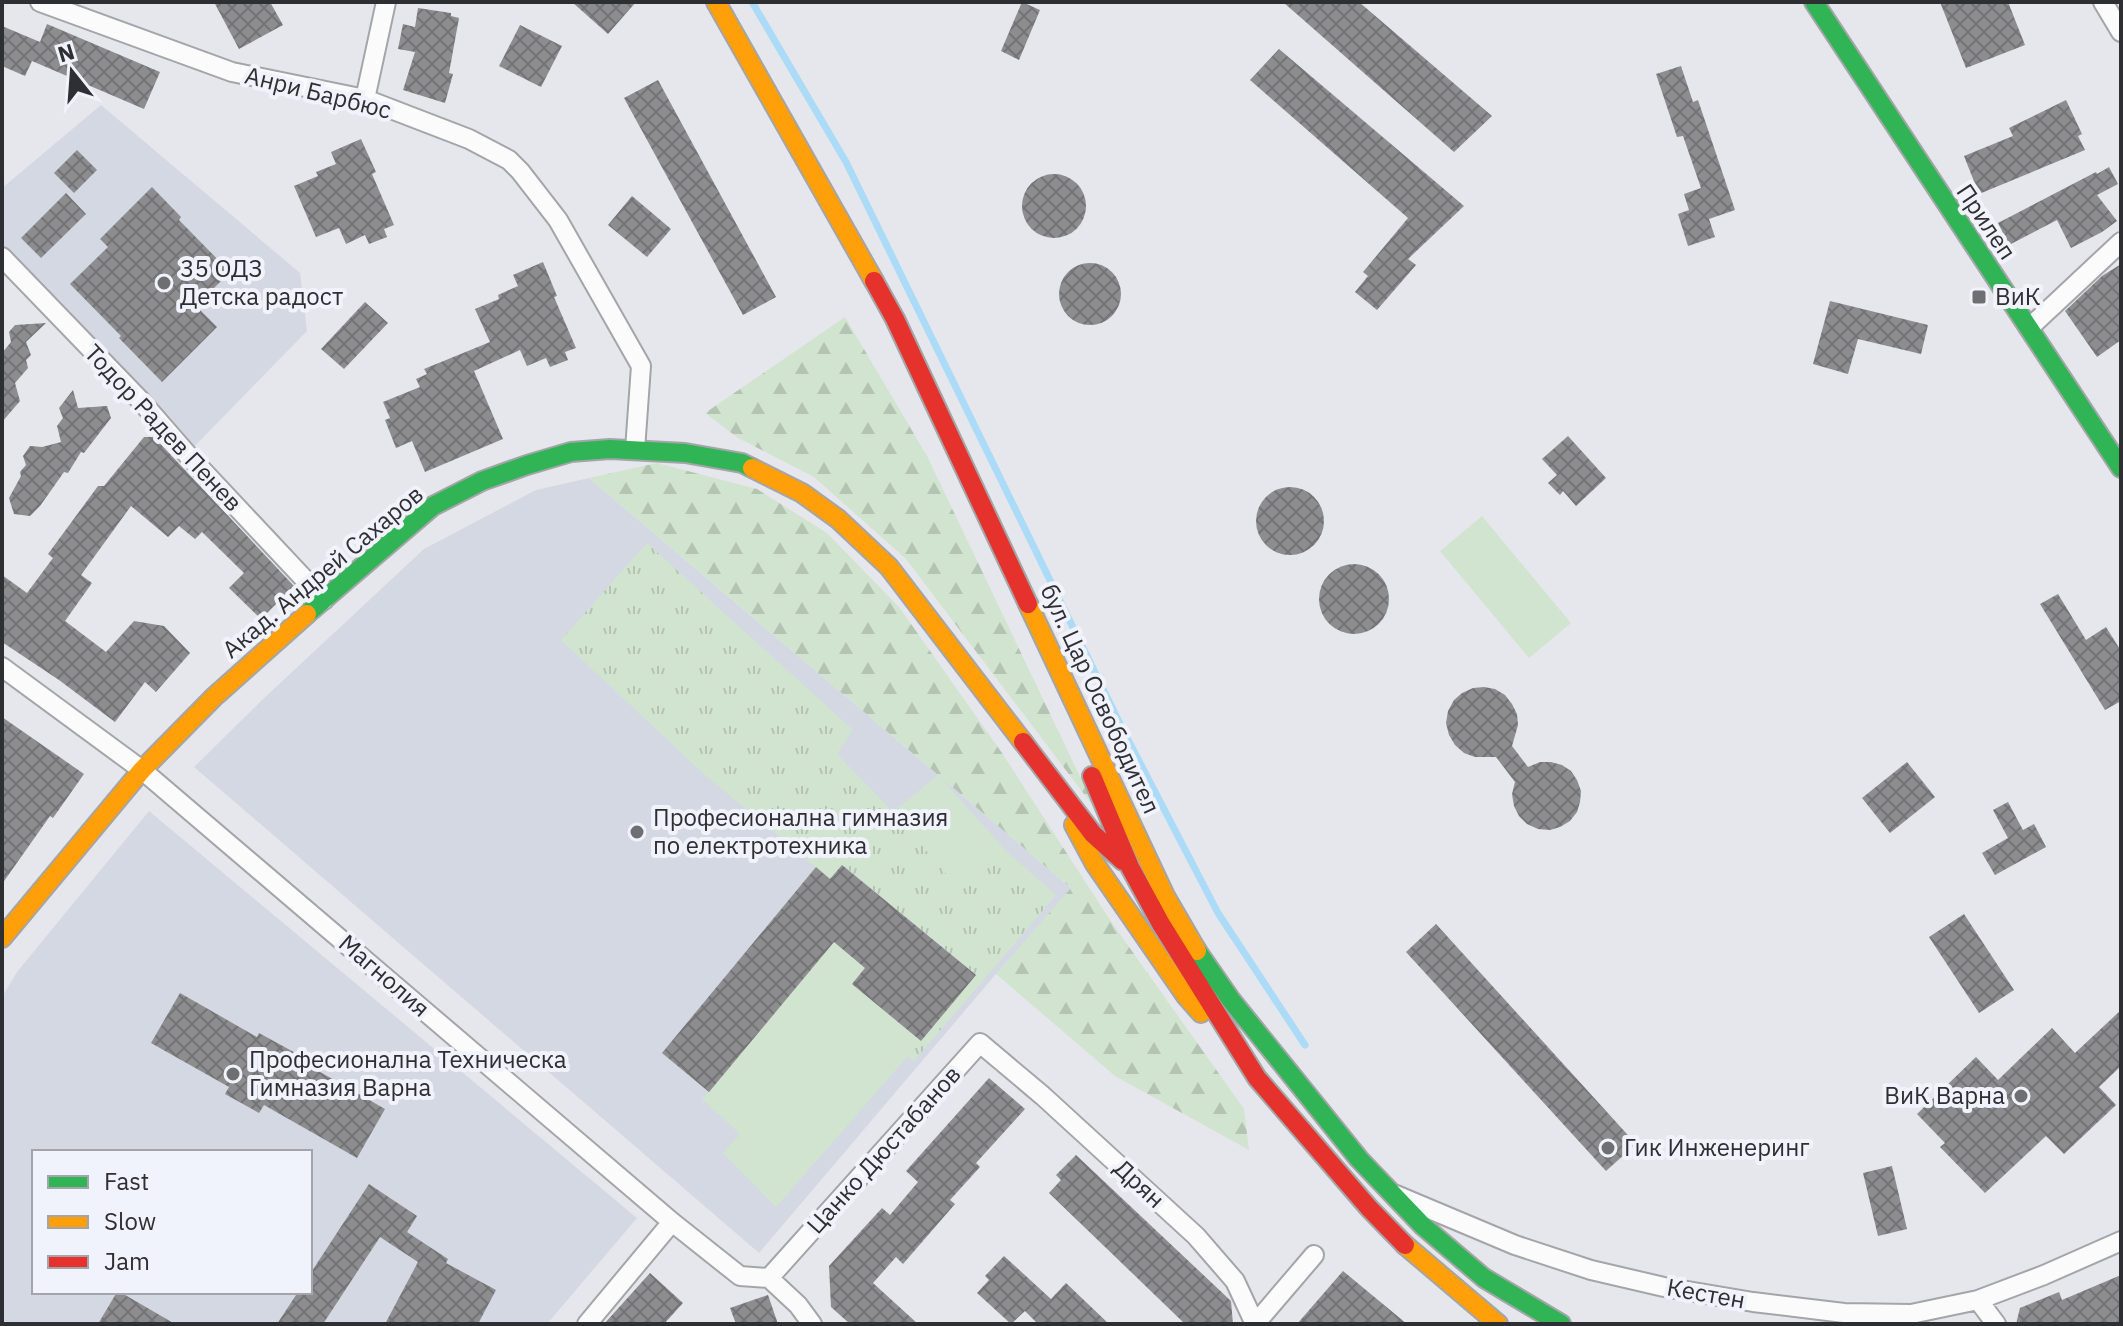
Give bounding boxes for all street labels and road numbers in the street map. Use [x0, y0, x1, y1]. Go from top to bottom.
street label: Анри Барбюс [242, 58, 395, 126]
street label: Прилеп [1950, 177, 2024, 266]
street label: Тодор Радев Пенев [78, 337, 250, 518]
street label: Акад. Андрей Сахаров [215, 478, 430, 665]
street label: бул. Цар Освободител [1034, 579, 1168, 818]
street label: Магнолия [332, 927, 437, 1024]
street label: Цанко Дюстабанов [799, 1058, 967, 1240]
street label: Дрян [1107, 1152, 1172, 1215]
street label: Кестен [1665, 1270, 1748, 1316]

